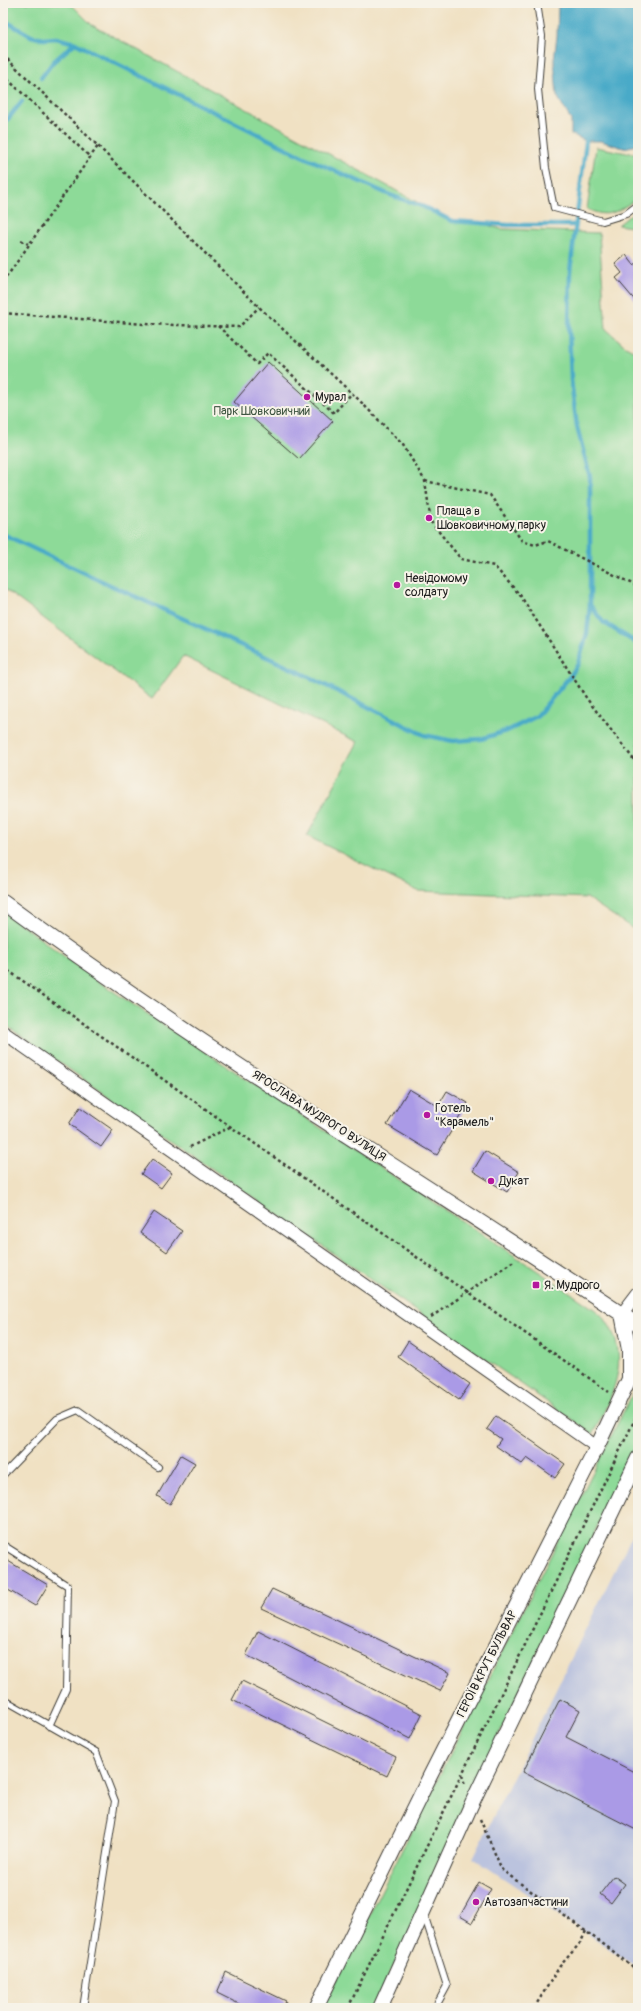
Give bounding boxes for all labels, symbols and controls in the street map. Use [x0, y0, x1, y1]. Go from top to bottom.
place label: Мурал [315, 390, 346, 405]
marker: Мурал [302, 392, 312, 402]
park label: Парк Шовковичний [214, 404, 310, 419]
place label: Плаща в Шовковичному парку [437, 504, 546, 533]
marker: Плаща в Шовковичному парку [424, 513, 434, 523]
place label: Невідомому солдату [405, 571, 468, 600]
marker: Невідомому солдату [392, 580, 402, 590]
street label: ЯРОСЛАВА МУДРОГО ВУЛИЦЯ [249, 1067, 389, 1165]
place label: Готель "Карамель" [435, 1101, 494, 1130]
marker: Готель "Карамель" [422, 1110, 432, 1120]
place label: Дукат [498, 1174, 529, 1189]
marker: Дукат [486, 1176, 496, 1186]
place label: Я. Мудрого [544, 1278, 600, 1293]
marker: Я. Мудрого [531, 1280, 541, 1290]
street label: ГЕРОЇВ КРУТ БУЛЬВАР [453, 1608, 520, 1720]
place label: Автозапчастини [484, 1895, 568, 1910]
marker: Автозапчастини [471, 1897, 481, 1907]

